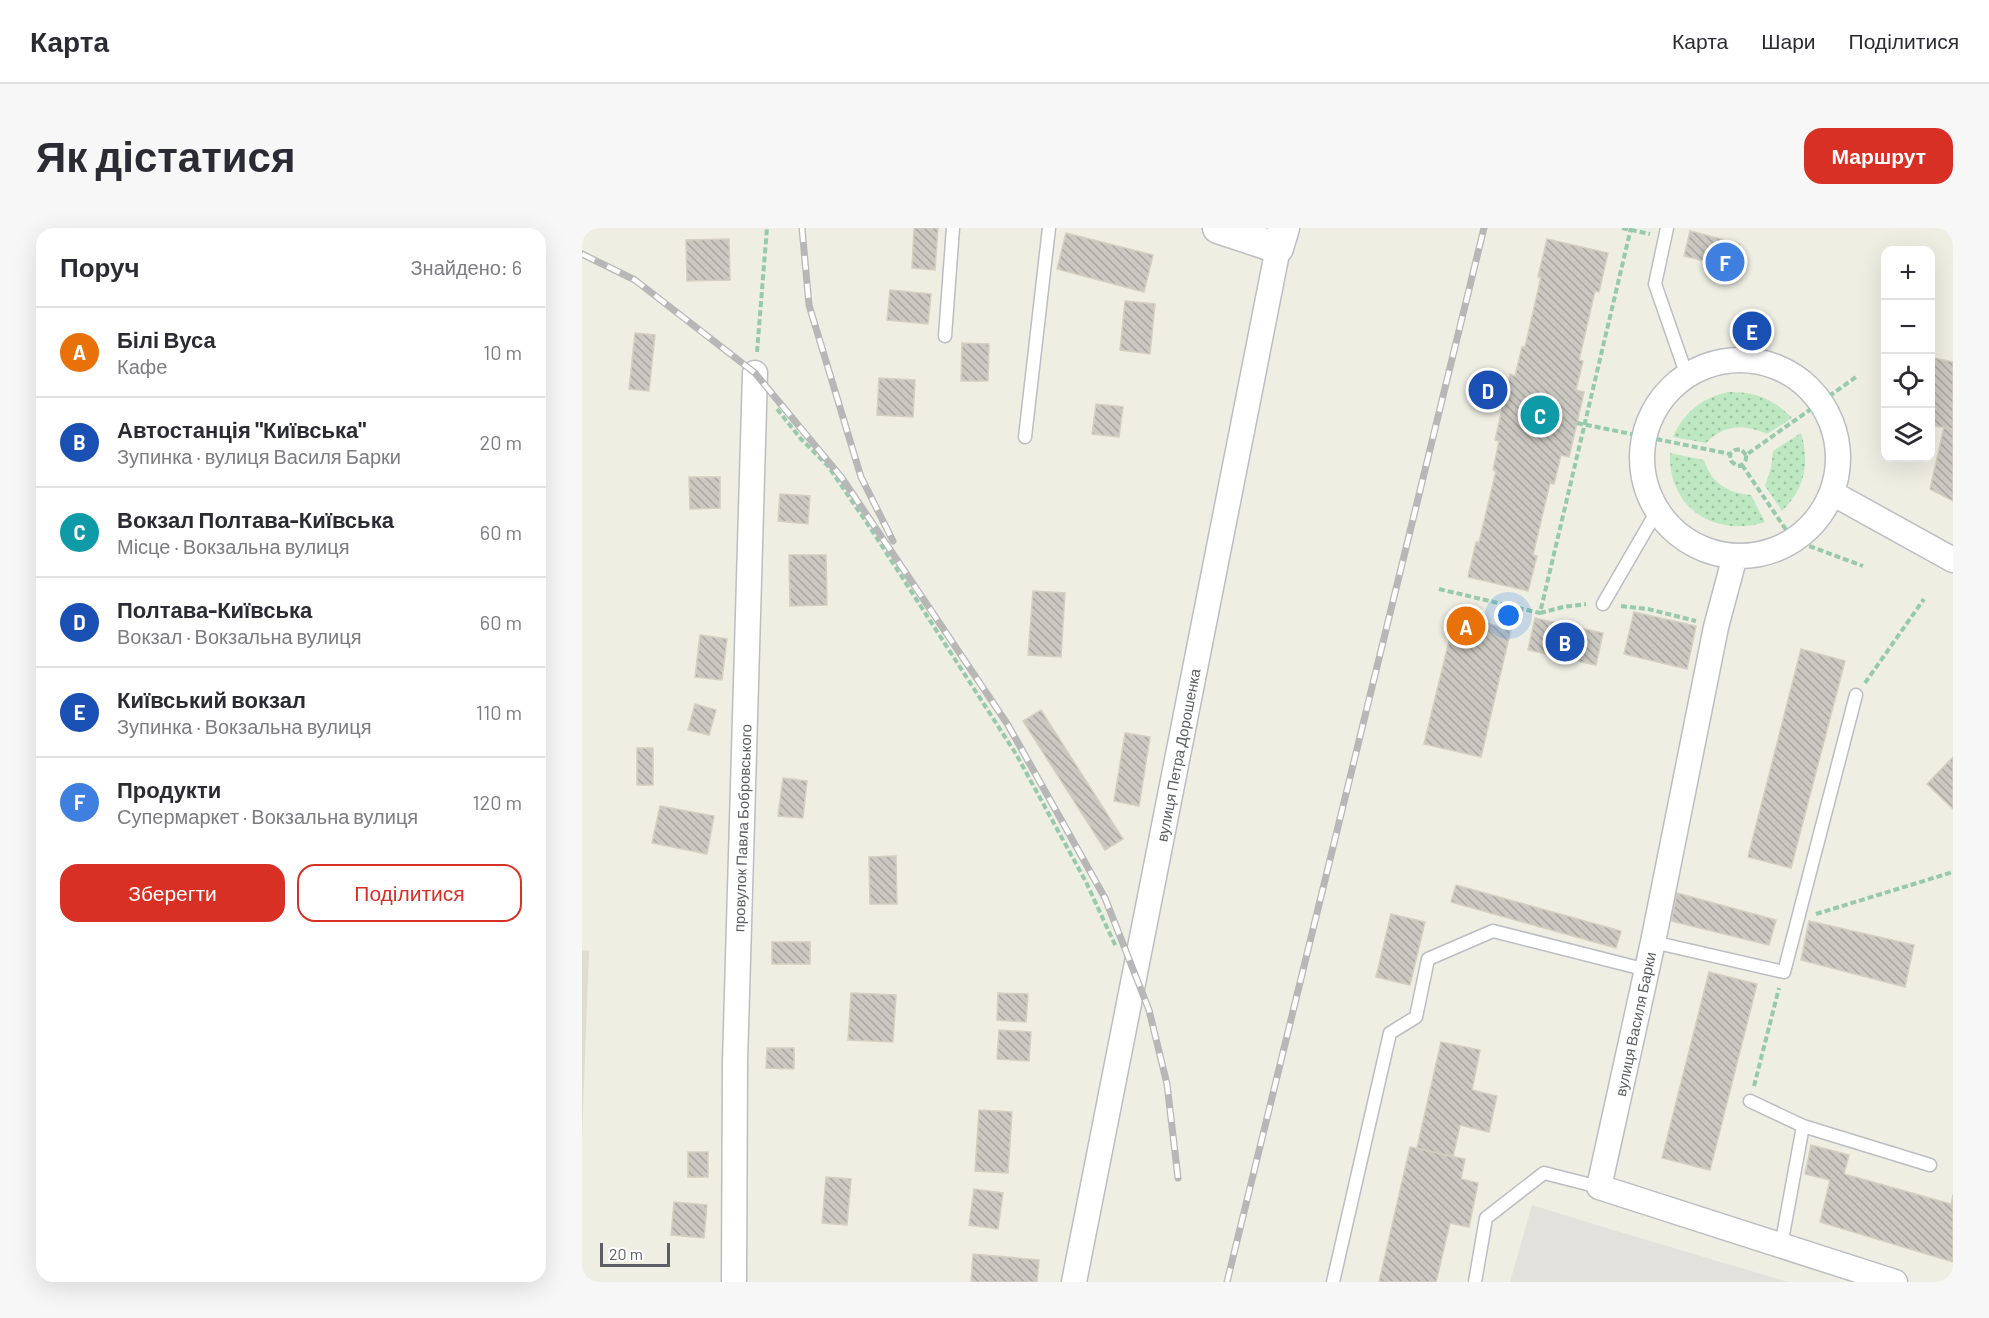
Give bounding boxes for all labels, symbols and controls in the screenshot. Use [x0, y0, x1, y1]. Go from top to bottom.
text: Карта [30, 24, 109, 58]
text: Карта [1672, 28, 1728, 53]
text: Шари [1761, 28, 1816, 53]
text: Поділитися [1849, 28, 1959, 53]
button: Маршрут [1804, 128, 1953, 184]
text: Як дістатися [36, 130, 295, 180]
pin: F [1706, 240, 1744, 285]
map controls [1881, 246, 1935, 462]
button: + [1881, 246, 1935, 300]
text: Поруч [60, 251, 140, 282]
text: Знайдено: 6 [411, 255, 522, 279]
button: − [1881, 300, 1935, 354]
pin: E [1732, 308, 1772, 354]
text: Білі Вуса [117, 326, 216, 352]
text: A [73, 340, 86, 364]
text: 10 m [483, 340, 522, 364]
text: Кафе [117, 354, 167, 378]
button: locate [1881, 354, 1935, 408]
pin: D [1468, 368, 1508, 412]
pin: C [1520, 392, 1560, 438]
button: layers [1881, 408, 1935, 462]
text: Автостанція "Київська" [117, 416, 366, 442]
text: B [73, 430, 86, 454]
text: 20 m [479, 430, 522, 454]
text: Зупинка · вулиця Василя Барки [117, 444, 401, 468]
text: Вокзал Полтава-Київська [117, 506, 394, 532]
text: C [73, 520, 86, 544]
text: 60 m [480, 520, 522, 544]
text: Місце · Вокзальна вулиця [117, 534, 350, 558]
text: Полтава-Київська [117, 596, 312, 622]
your location [1494, 601, 1523, 630]
pin: A [1446, 604, 1486, 648]
text: D [73, 610, 86, 634]
text: 60 m [480, 610, 522, 634]
pin: B [1546, 620, 1584, 664]
text: Вокзал · Вокзальна вулиця [117, 624, 361, 648]
street label: вулиця Петра Дорошенка [1152, 666, 1204, 843]
text: Київський вокзал [117, 686, 306, 712]
text: E [74, 700, 85, 724]
text: 110 m [476, 700, 522, 724]
text: Зупинка · Вокзальна вулиця [117, 714, 372, 738]
street label: провулок Павла Бобровського [729, 724, 755, 932]
text: Продукти [117, 776, 221, 802]
text: F [74, 790, 85, 814]
text: 120 m [472, 790, 522, 814]
text: Супермаркет · Вокзальна вулиця [117, 804, 418, 828]
button: Зберегти [60, 864, 285, 922]
button: Поділитися [297, 864, 522, 922]
street label: вулиця Василя Барки [1611, 950, 1659, 1098]
scale bar [600, 1240, 670, 1268]
text: 20 m [609, 1244, 643, 1263]

